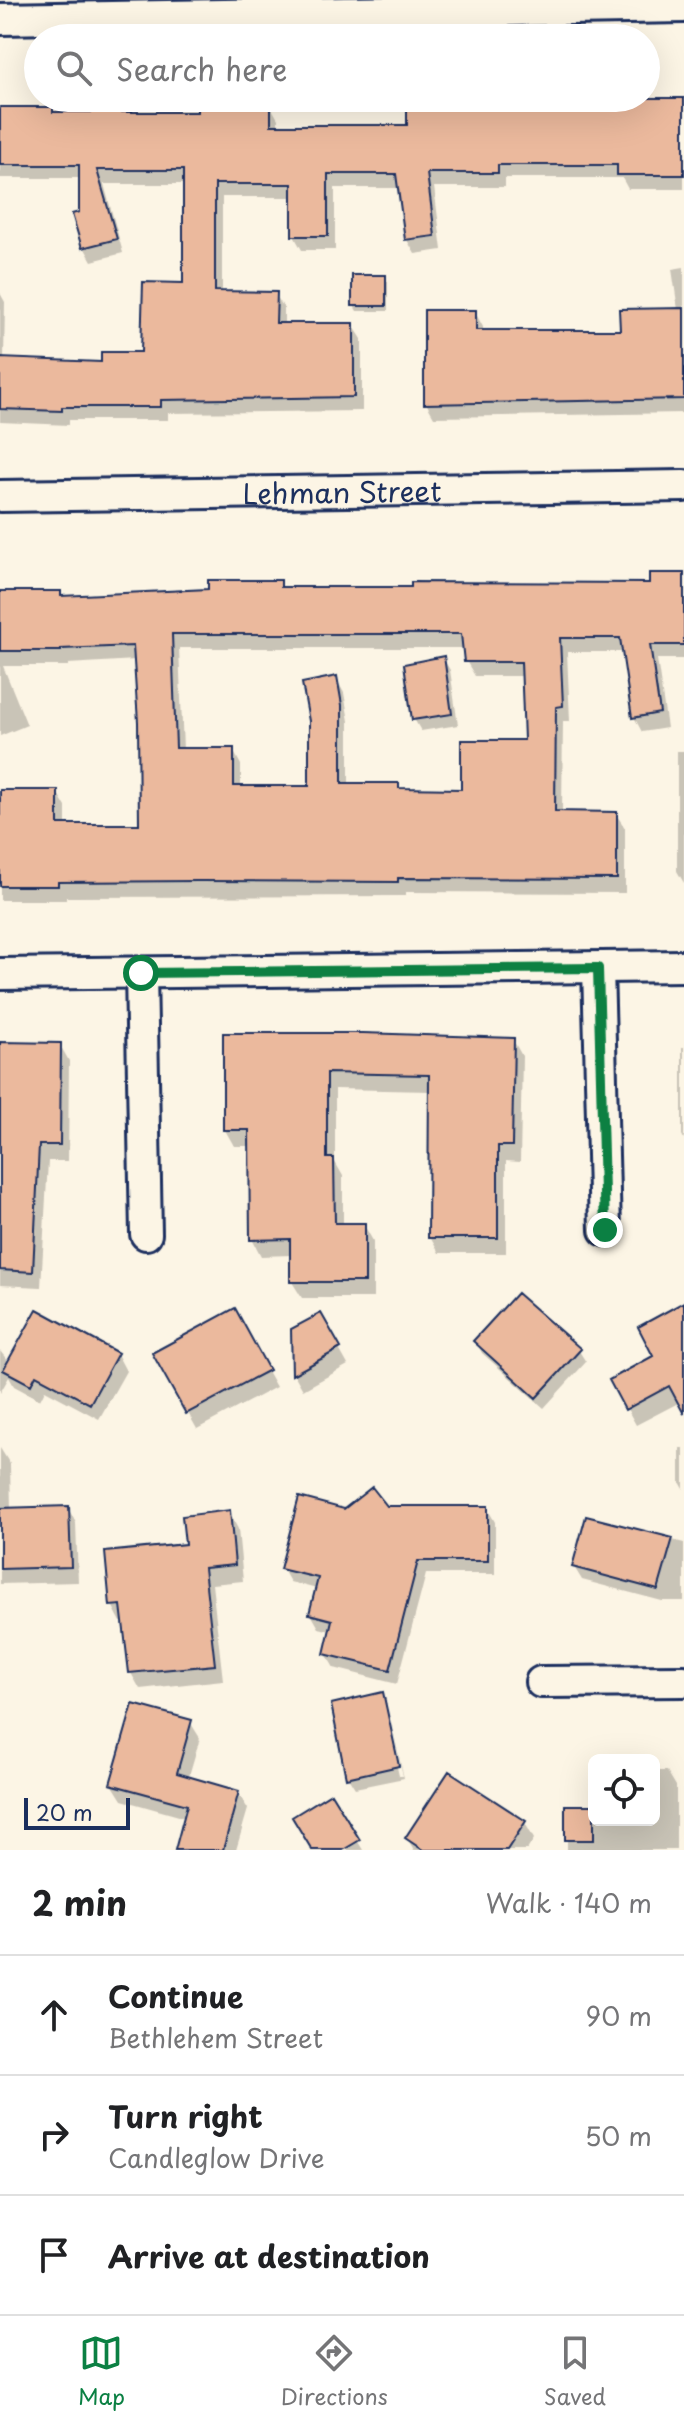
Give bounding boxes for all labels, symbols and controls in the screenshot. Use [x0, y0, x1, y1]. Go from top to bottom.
search box [24, 24, 660, 112]
icon: search [52, 46, 96, 90]
text: Search here [116, 46, 288, 91]
street label: Lehman Street [242, 468, 442, 514]
route start [123, 955, 159, 991]
route end [587, 1212, 623, 1248]
map controls [588, 1754, 660, 1826]
button: locate [588, 1754, 660, 1826]
scale bar [24, 1794, 130, 1830]
text: 20 m [36, 1795, 93, 1828]
text: 2 min [32, 1876, 127, 1928]
text: Walk · 140 m [486, 1883, 652, 1922]
text: Continue [108, 1973, 243, 2018]
icon: ahead [32, 1993, 76, 2037]
text: 90 m [585, 1996, 652, 2035]
text: Bethlehem Street [108, 2018, 323, 2057]
text: Turn right [108, 2093, 263, 2138]
icon: right [32, 2113, 76, 2157]
text: 50 m [585, 2116, 652, 2155]
text: Candleglow Drive [108, 2138, 324, 2177]
icon: arrive [32, 2233, 76, 2277]
text: Arrive at destination [108, 2233, 430, 2278]
tab: Map [78, 2331, 125, 2412]
tab: Directions [281, 2331, 388, 2412]
tab: Saved [544, 2331, 606, 2412]

